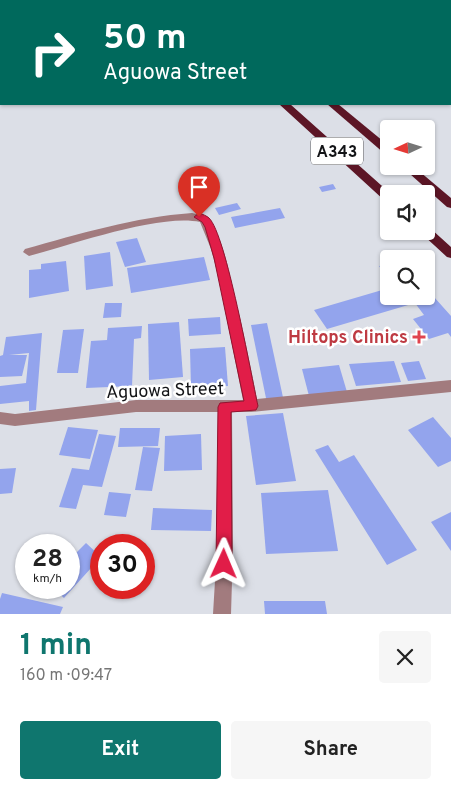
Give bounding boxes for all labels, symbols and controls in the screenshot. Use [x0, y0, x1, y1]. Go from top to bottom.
text: 50 m [103, 17, 187, 61]
icon: right [20, 20, 85, 85]
text: Aguowa Street [103, 60, 247, 87]
north arrow [380, 120, 435, 175]
map controls [380, 120, 435, 305]
road number: A343 [311, 138, 363, 164]
pin [178, 166, 220, 217]
icon: arrive [185, 173, 213, 201]
button: sound [380, 185, 435, 240]
button: search [380, 250, 435, 305]
place label: Hiltops Clinics [288, 327, 408, 350]
marker: Hiltops Clinics [412, 330, 426, 344]
street label: Aguowa Street [106, 378, 224, 405]
speed limit sign: 30 [90, 534, 155, 599]
position arrow [197, 537, 249, 589]
text: 28 [32, 544, 63, 576]
text: km/h [33, 571, 62, 587]
text: 1 min [20, 628, 92, 665]
button: close [379, 631, 431, 683]
text: 160 m · 09:47 [20, 666, 112, 686]
button: Exit [20, 721, 221, 779]
button: Share [231, 721, 431, 779]

